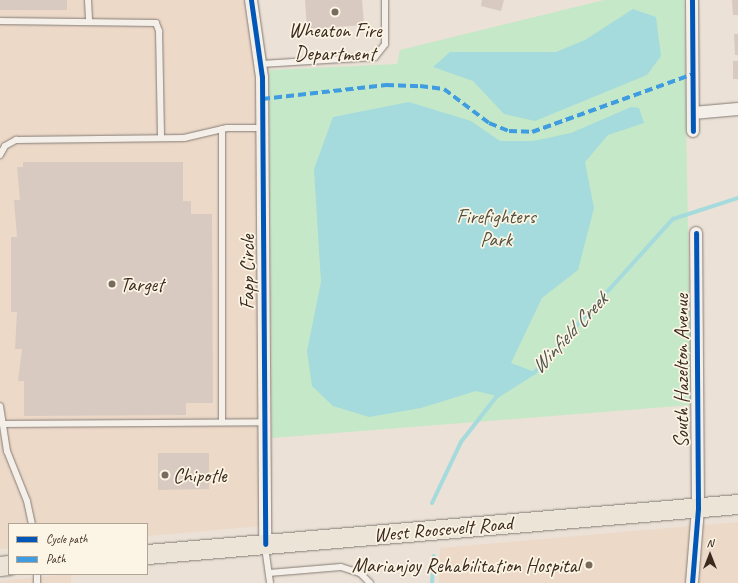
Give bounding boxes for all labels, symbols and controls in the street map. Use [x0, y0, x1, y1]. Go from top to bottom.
marker: Wheaton Fire Department [330, 7, 340, 17]
place label: Wheaton Fire Department [288, 18, 382, 65]
park label: Firefighters Park [456, 204, 536, 251]
street label: Fapp Circle [235, 235, 259, 309]
place label: Target [120, 272, 164, 296]
marker: Target [107, 279, 117, 289]
water label: Winfield Creek [525, 287, 613, 379]
street label: South Hazelton Avenue [669, 294, 693, 448]
place label: Chipotle [173, 463, 227, 487]
marker: Chipotle [160, 470, 170, 480]
street label: West Roosevelt Road [373, 511, 513, 547]
legend [8, 523, 148, 575]
text: Cycle path [46, 531, 88, 547]
north arrow [690, 535, 730, 575]
text: N [707, 536, 713, 550]
text: Path [46, 551, 66, 567]
place label: Marianjoy Rehabilitation Hospital [352, 553, 580, 577]
marker: Marianjoy Rehabilitation Hospital [583, 559, 595, 571]

